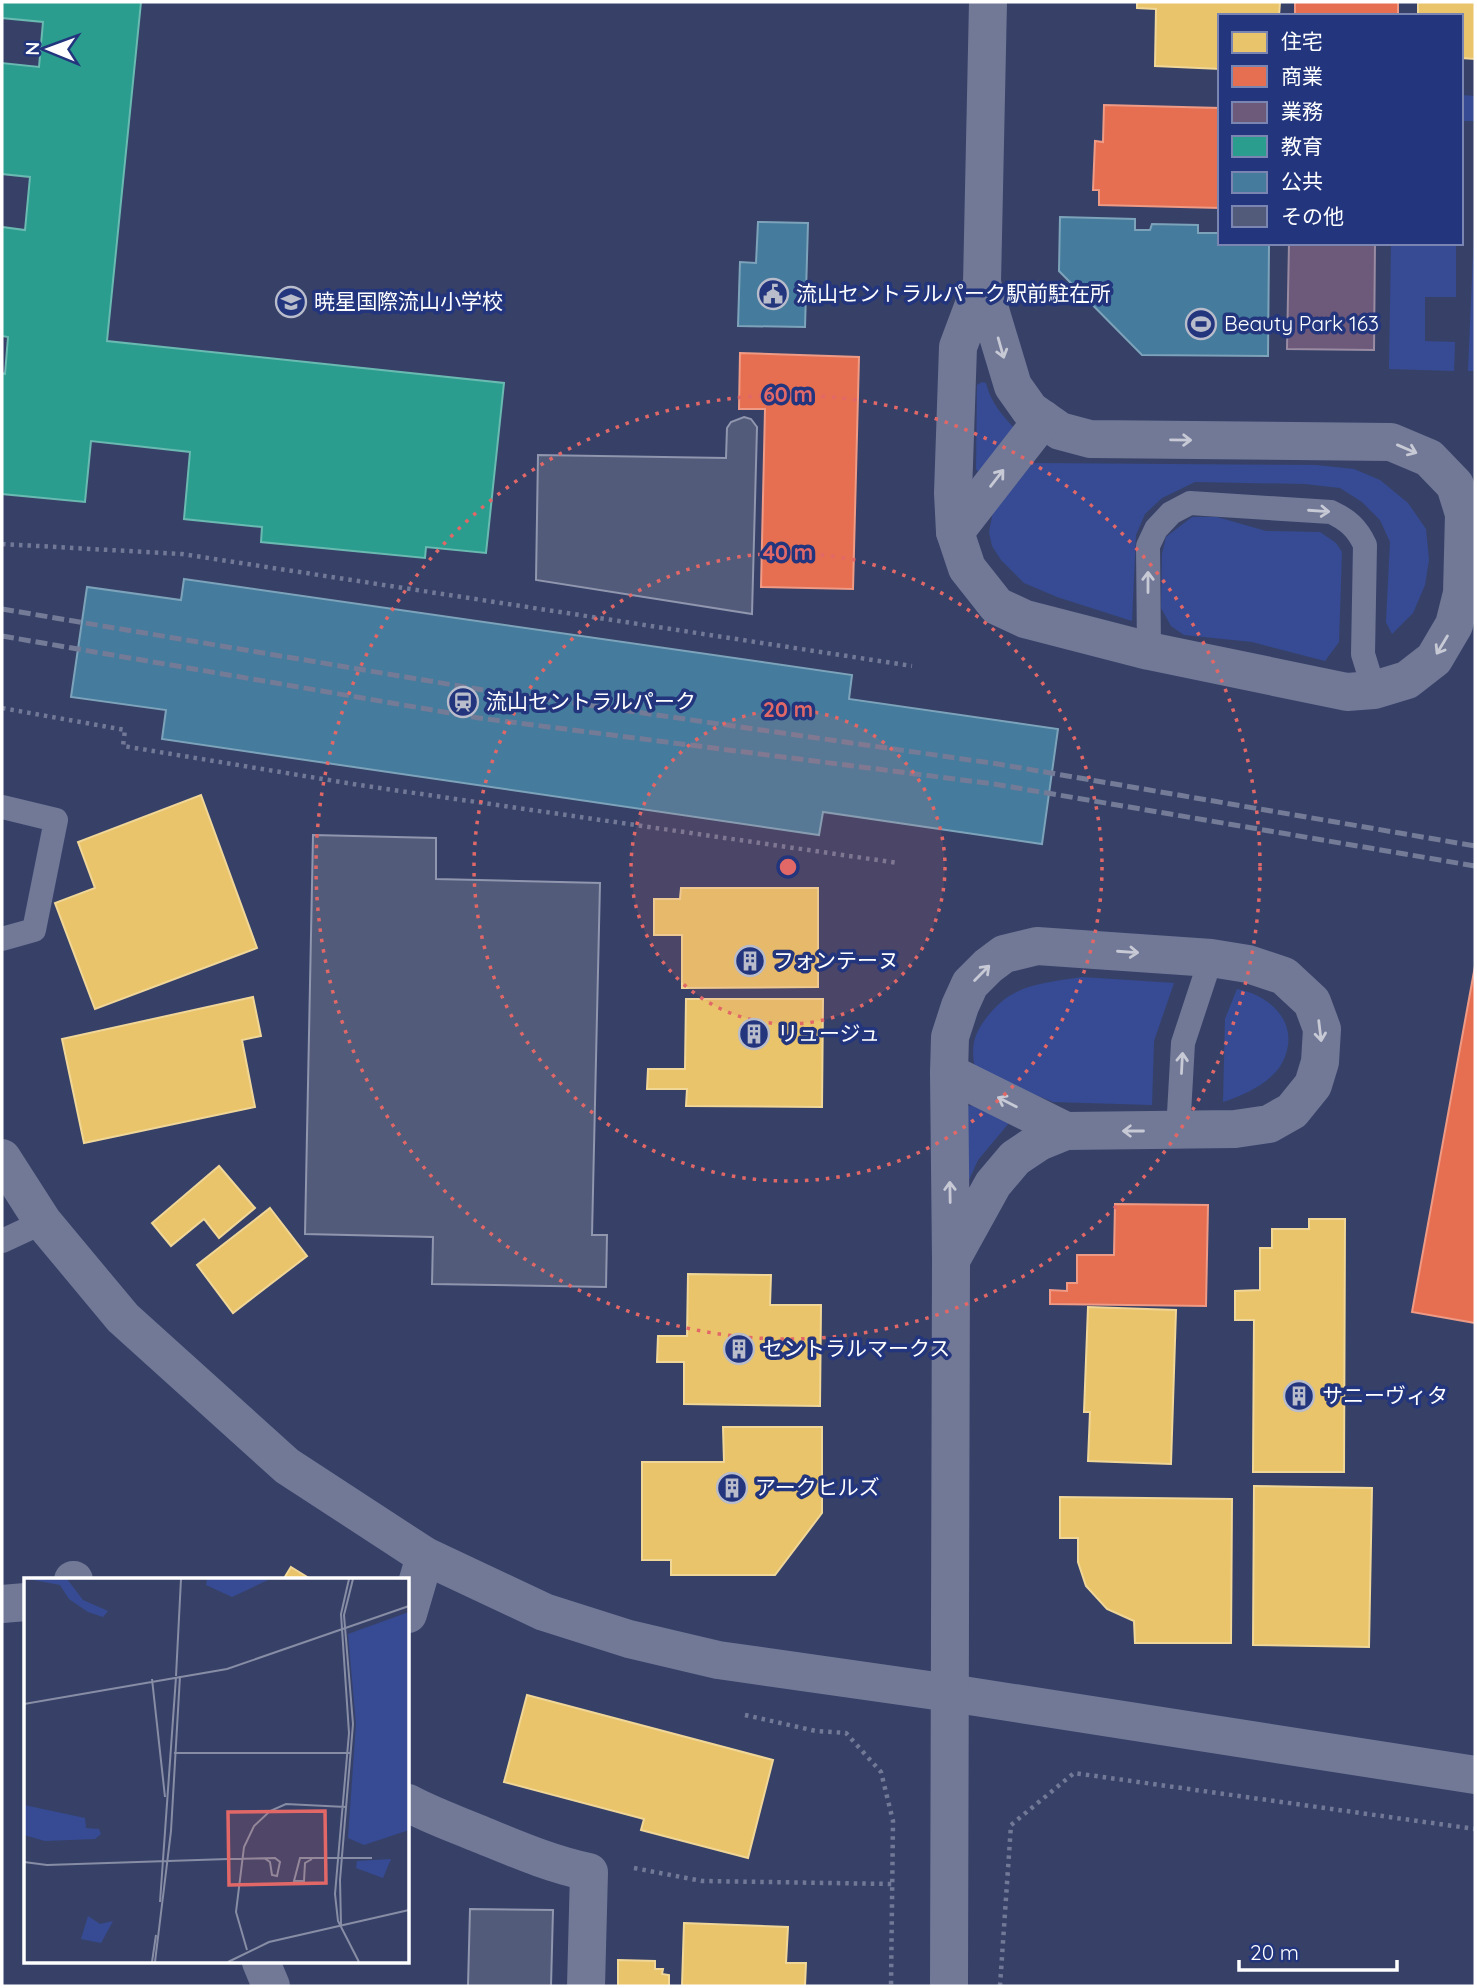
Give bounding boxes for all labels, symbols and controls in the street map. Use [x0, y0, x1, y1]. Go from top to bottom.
north arrow [14, 14, 84, 84]
legend [1218, 14, 1463, 245]
text: 住宅 [1281, 28, 1323, 54]
text: N [20, 42, 44, 56]
text: 商業 [1281, 63, 1323, 89]
text: 業務 [1281, 98, 1323, 124]
text: 教育 [1281, 133, 1323, 159]
text: 公共 [1281, 168, 1323, 194]
text: その他 [1281, 203, 1344, 229]
public building icon: 流山セントラルパーク駅前駐在所 [756, 277, 790, 311]
place label: 流山セントラルパーク駅前駐在所 [796, 280, 1111, 306]
school or university icon: 暁星国際流山小学校 [274, 285, 308, 319]
place label: 暁星国際流山小学校 [314, 288, 503, 314]
sports icon: Beauty Park 163 [1184, 307, 1218, 341]
place label: Beauty Park 163 [1224, 310, 1379, 336]
one-way arrow [996, 337, 1009, 359]
text: 60 m [763, 381, 813, 407]
one-way arrow [1169, 433, 1192, 447]
one-way arrow [1396, 443, 1417, 456]
one-way arrow [989, 469, 1004, 488]
one-way arrow [1307, 505, 1329, 518]
text: 40 m [763, 539, 813, 565]
one-way arrow [1141, 571, 1155, 594]
one-way arrow [1435, 635, 1449, 655]
station icon: 流山セントラルパーク [446, 685, 480, 719]
place label: 流山セントラルパーク [486, 688, 696, 714]
text: 20 m [763, 696, 813, 722]
centre of rings [776, 855, 800, 879]
building icon: フォンテーヌ [733, 944, 767, 978]
one-way arrow [1116, 946, 1139, 959]
place label: フォンテーヌ [773, 947, 899, 973]
one-way arrow [973, 965, 990, 982]
building icon: リュージュ [737, 1017, 771, 1051]
one-way arrow [1313, 1019, 1326, 1042]
place label: リュージュ [777, 1020, 880, 1046]
one-way arrow [1175, 1052, 1188, 1075]
one-way arrow [997, 1095, 1018, 1109]
one-way arrow [1122, 1124, 1145, 1138]
one-way arrow [943, 1181, 957, 1204]
building icon: セントラルマークス [722, 1332, 756, 1366]
place label: セントラルマークス [762, 1335, 950, 1361]
building icon: サニーヴィタ [1282, 1379, 1316, 1413]
place label: サニーヴィタ [1322, 1382, 1448, 1408]
building icon: アークヒルズ [715, 1471, 749, 1505]
place label: アークヒルズ [755, 1474, 880, 1500]
inset map [24, 1578, 410, 1964]
scale bar [1239, 1928, 1396, 1972]
text: 20 m [1250, 1939, 1299, 1965]

